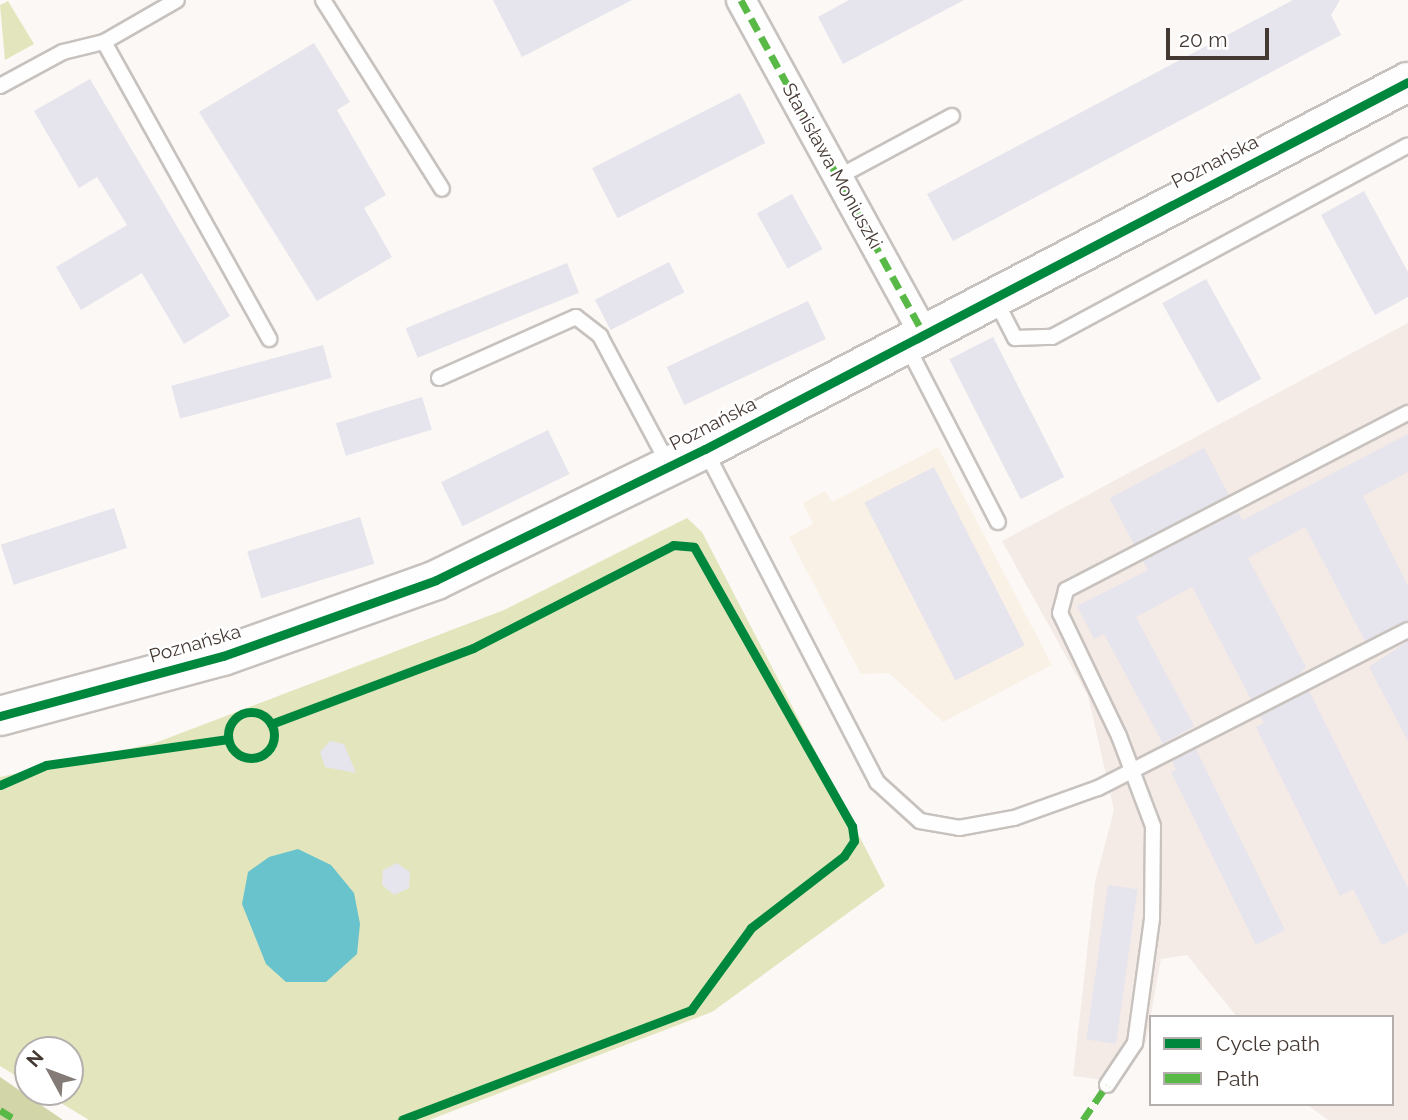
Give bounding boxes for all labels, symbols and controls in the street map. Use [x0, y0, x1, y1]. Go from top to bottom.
scale bar [1170, 14, 1273, 58]
text: 20 m [1179, 27, 1227, 52]
street label: Stanisława Moniuszki [777, 79, 887, 253]
street label: Poznańska [1168, 130, 1262, 194]
street label: Poznańska [666, 392, 760, 456]
street label: Poznańska [147, 620, 243, 668]
legend [1149, 1015, 1394, 1106]
text: Cycle path [1216, 1031, 1320, 1056]
north arrow [14, 1036, 84, 1106]
text: N [22, 1046, 48, 1071]
text: Path [1216, 1066, 1260, 1091]

